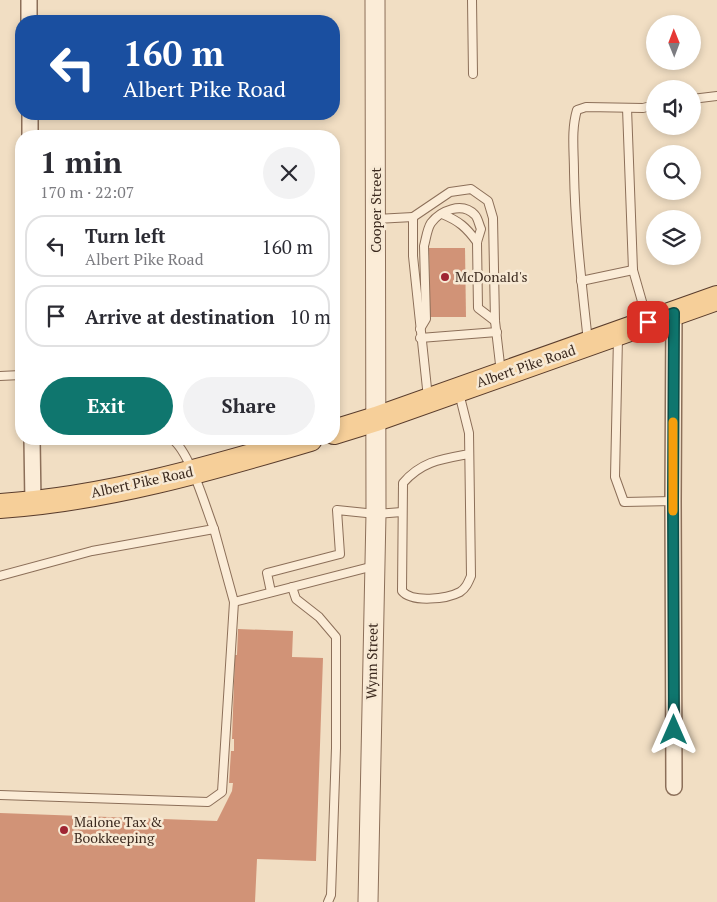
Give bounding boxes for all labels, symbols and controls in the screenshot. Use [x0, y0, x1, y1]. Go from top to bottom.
north arrow [646, 15, 701, 70]
map controls [646, 15, 701, 265]
text: 160 m [123, 30, 224, 76]
icon: left [40, 35, 105, 100]
text: Albert Pike Road [123, 74, 286, 103]
button: sound [646, 80, 701, 135]
text: 1 min [40, 142, 122, 182]
button: search [646, 145, 701, 200]
button: close [263, 147, 315, 199]
street label: Cooper Street [366, 167, 385, 253]
text: 170 m · 22:07 [40, 181, 134, 203]
button: layers [646, 210, 701, 265]
text: Turn left [85, 223, 166, 248]
icon: left [42, 232, 70, 260]
text: 160 m [262, 234, 313, 259]
text: Albert Pike Road [85, 248, 204, 270]
place label: McDonald's [455, 267, 527, 286]
marker: McDonald's [439, 271, 451, 283]
pin [627, 301, 669, 343]
icon: arrive [42, 302, 70, 330]
text: Arrive at destination [85, 304, 274, 329]
text: 10 m [289, 304, 331, 329]
icon: arrive [634, 308, 662, 336]
street label: Albert Pike Road [474, 340, 578, 391]
button: Exit [40, 377, 173, 435]
button: Share [183, 377, 315, 435]
street label: Albert Pike Road [89, 461, 195, 502]
street label: Wynn Street [361, 622, 382, 700]
position arrow [647, 703, 699, 755]
place label: Malone Tax & Bookkeeping [74, 812, 162, 847]
marker: Malone Tax & Bookkeeping [58, 824, 70, 836]

